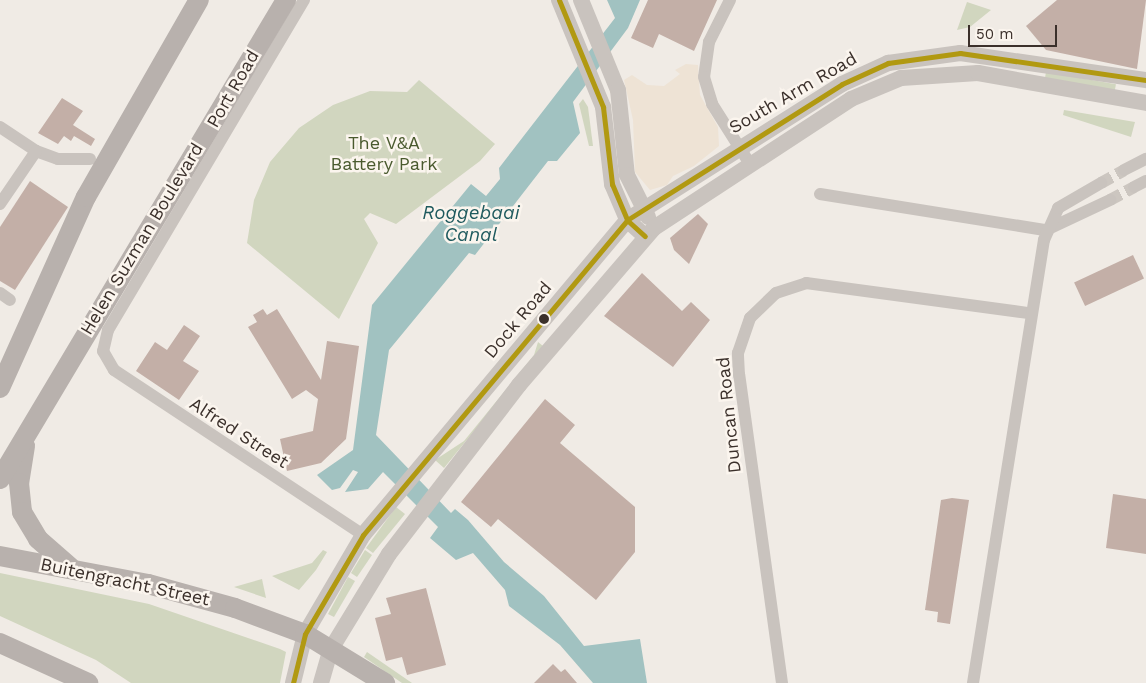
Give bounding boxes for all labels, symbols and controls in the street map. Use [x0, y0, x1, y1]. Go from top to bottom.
scale bar [971, 15, 1060, 47]
text: 50 m [976, 25, 1013, 43]
street label: Port Road [202, 46, 264, 132]
street label: South Arm Road [725, 47, 861, 139]
park label: The V&A Battery Park [330, 133, 438, 176]
street label: Helen Suzman Boulevard [76, 139, 208, 339]
water label: Roggebaai Canal [422, 202, 520, 246]
street label: Dock Road [479, 277, 557, 363]
unlabelled marker [539, 314, 549, 324]
street label: Duncan Road [712, 356, 746, 474]
street label: Alfred Street [186, 393, 292, 473]
street label: Buitengracht Street [38, 554, 212, 610]

